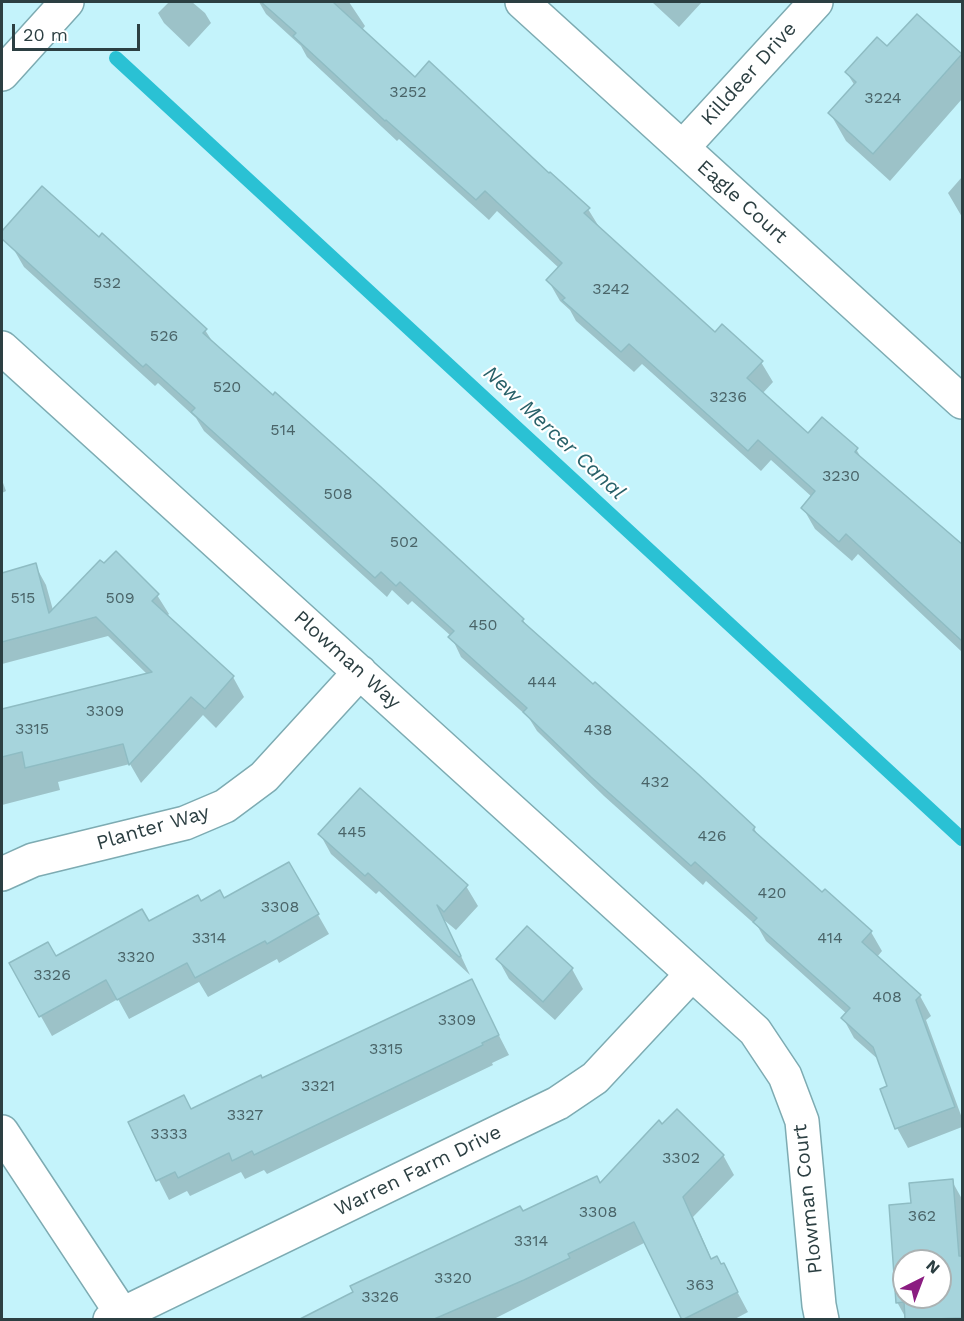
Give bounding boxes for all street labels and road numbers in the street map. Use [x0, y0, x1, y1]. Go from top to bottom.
street label: Killdeer Drive [696, 17, 802, 131]
street label: Eagle Court [692, 155, 792, 249]
street label: Plowman Way [289, 606, 405, 714]
street label: Planter Way [94, 800, 212, 856]
street label: Warren Farm Drive [331, 1120, 505, 1222]
street label: Plowman Court [788, 1123, 828, 1275]

